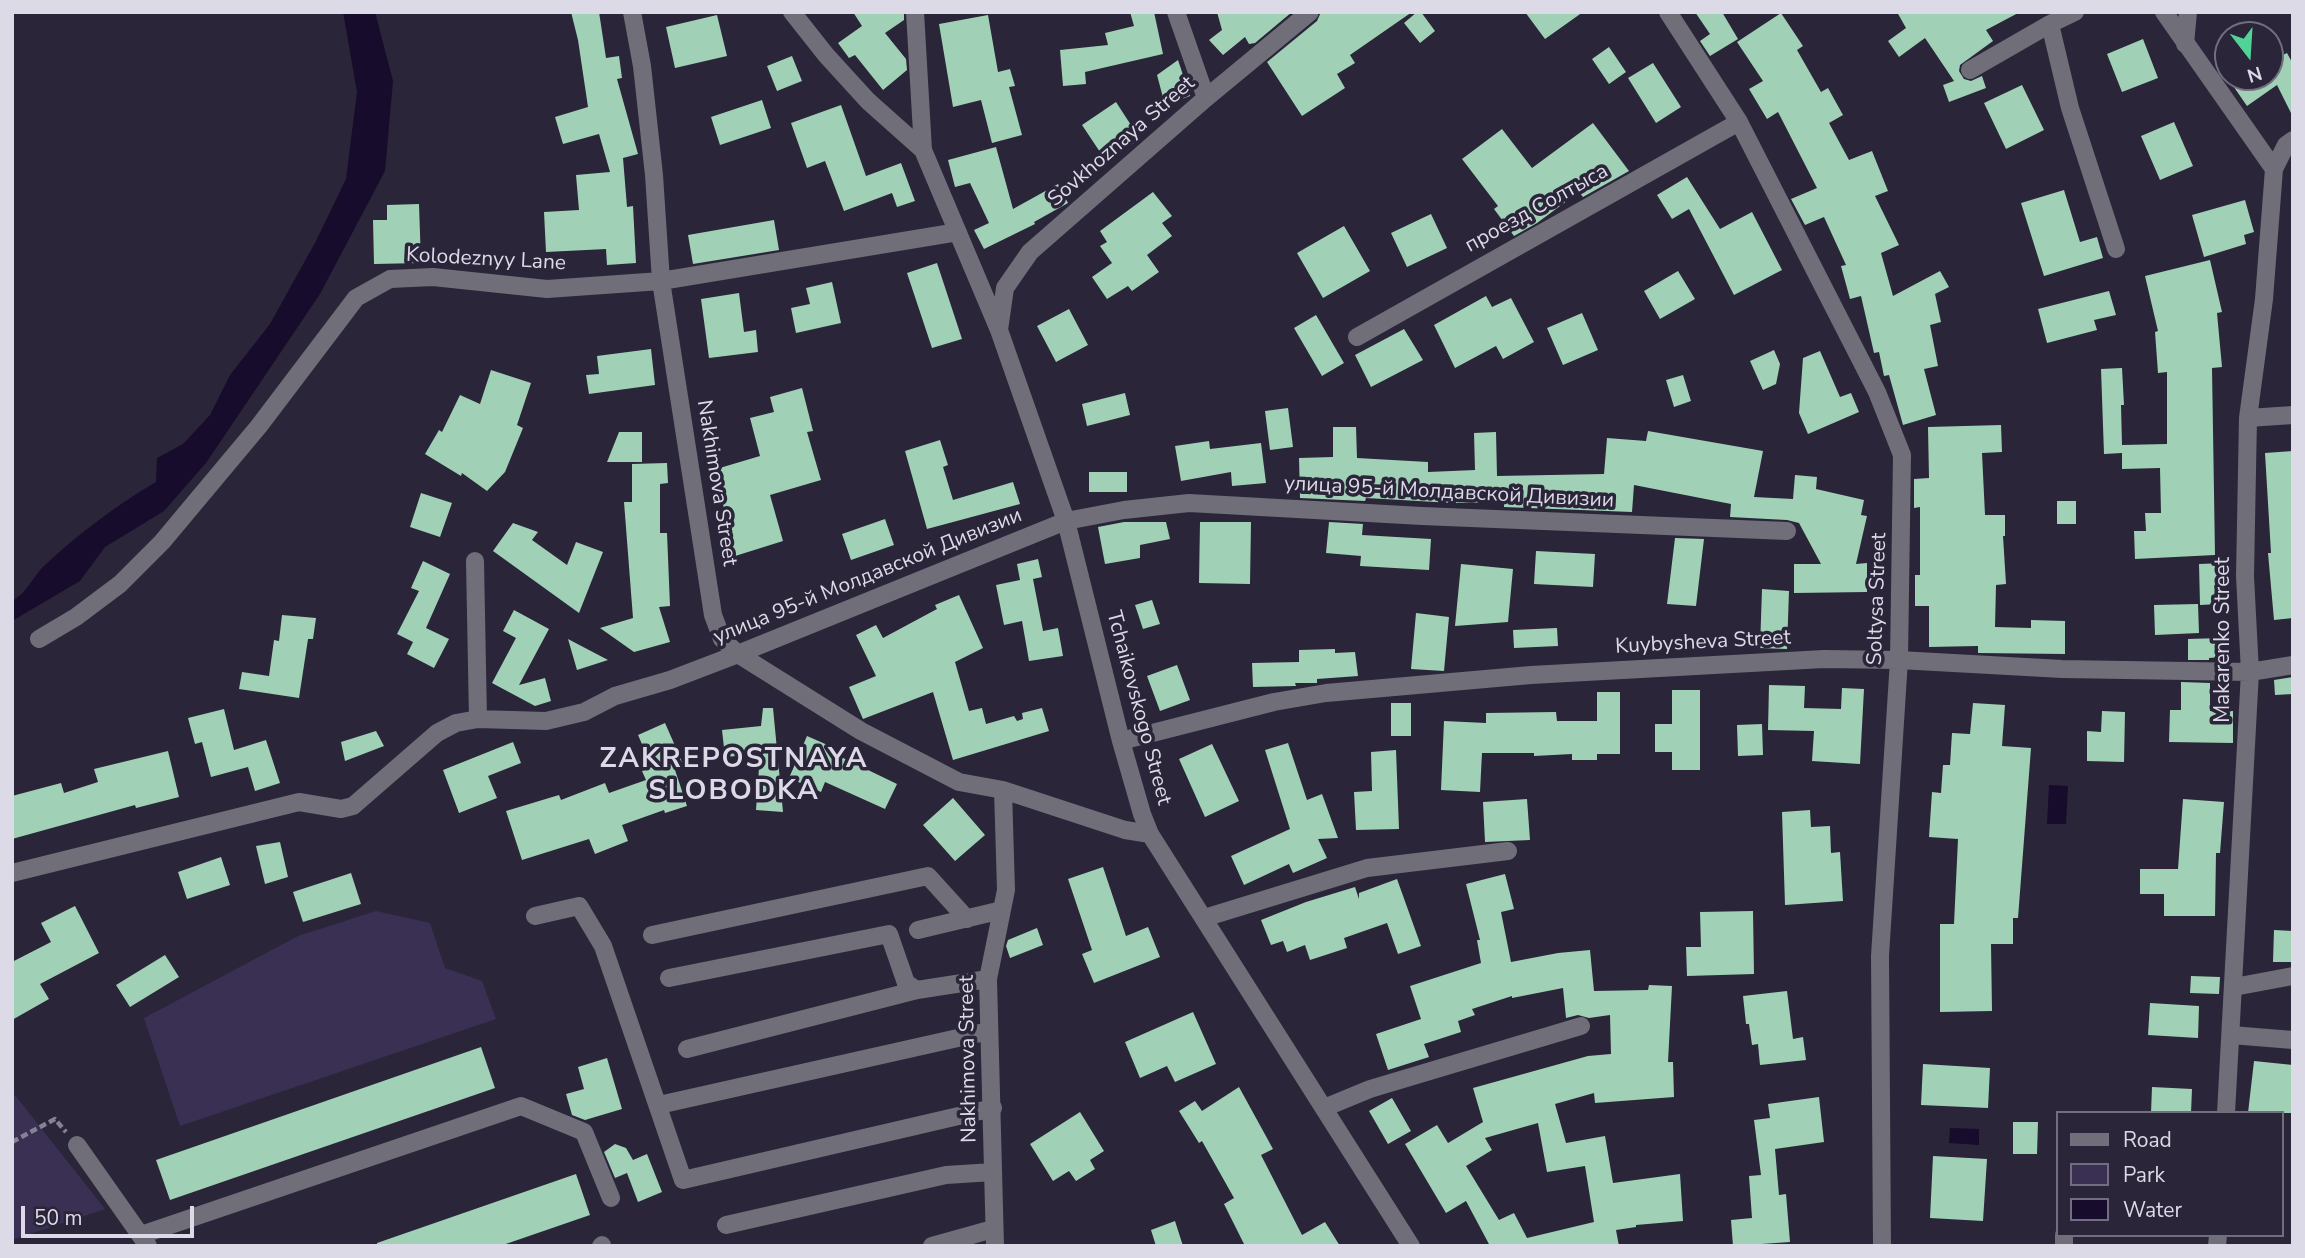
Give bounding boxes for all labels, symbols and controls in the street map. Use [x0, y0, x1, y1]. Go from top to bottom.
north arrow [2214, 21, 2284, 91]
text: N [2244, 60, 2265, 89]
street label: Sovkhoznaya Street [1043, 71, 1201, 213]
street label: проезд Солтыса [1461, 159, 1613, 259]
street label: Kolodeznyy Lane [405, 243, 567, 277]
street label: Nakhimova Street [690, 398, 742, 568]
street label: улица 95-й Молдавской Дивизии [1283, 472, 1615, 514]
street label: улица 95-й Молдавской Дивизии [710, 503, 1026, 651]
street label: Soltysa Street [1863, 532, 1893, 666]
street label: Makarenko Street [2211, 557, 2237, 723]
street label: Tchaikovskogo Street [1100, 608, 1176, 808]
street label: Kuybysheva Street [1615, 626, 1791, 660]
district label: ZAKREPOSTNAYA SLOBODKA [601, 743, 867, 809]
street label: Nakhimova Street [955, 975, 983, 1143]
legend [2056, 1111, 2284, 1237]
text: Road [2123, 1126, 2172, 1154]
text: Park [2123, 1161, 2165, 1189]
scale bar [24, 1192, 198, 1236]
text: Water [2123, 1196, 2182, 1224]
text: 50 m [34, 1204, 83, 1232]

